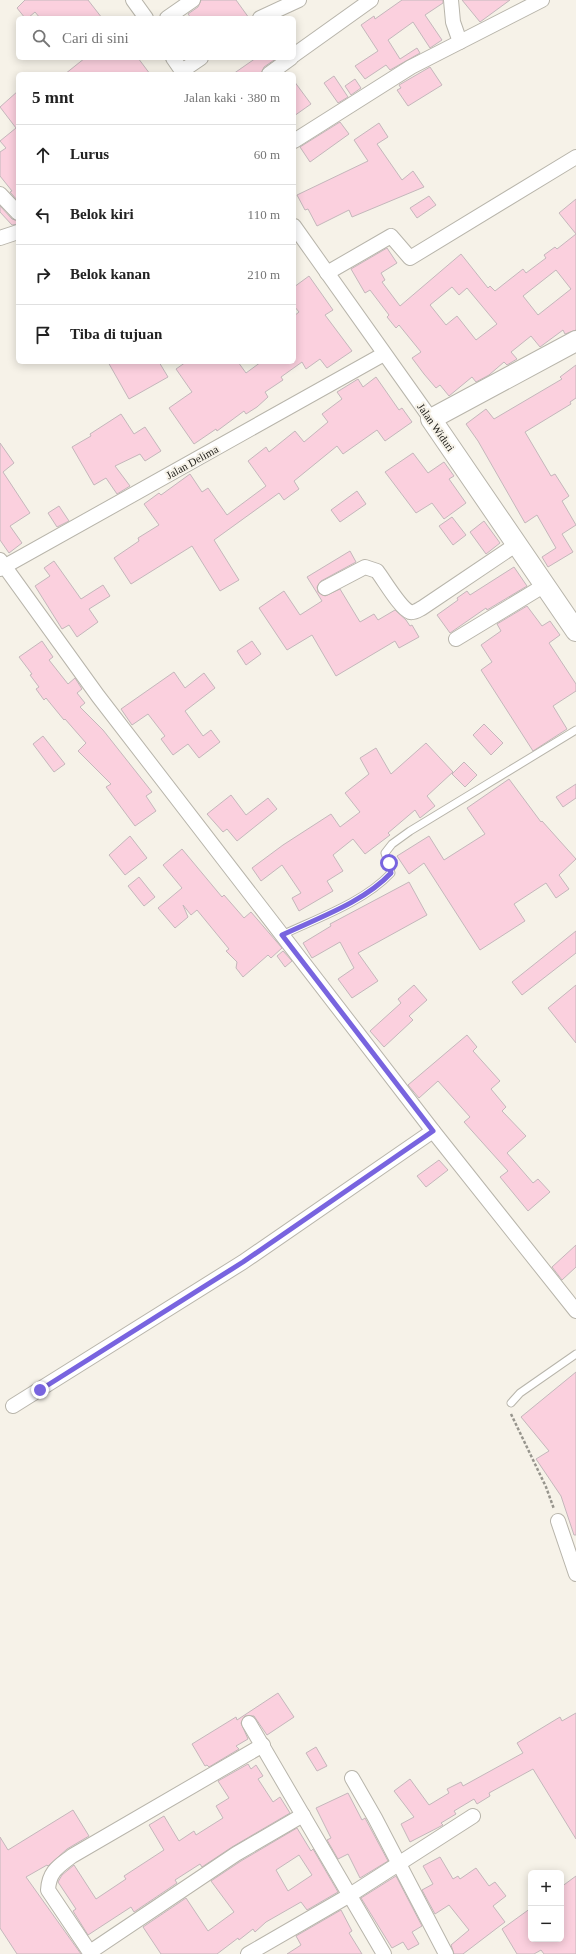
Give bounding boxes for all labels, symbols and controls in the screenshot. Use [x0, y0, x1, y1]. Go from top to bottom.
search box [16, 16, 296, 60]
icon: search [30, 27, 52, 49]
text: Cari di sini [62, 30, 129, 46]
text: 5 mnt [32, 88, 74, 107]
text: Jalan kaki · 380 m [184, 90, 280, 105]
icon: ahead [32, 144, 54, 166]
text: Lurus [70, 146, 109, 162]
text: 60 m [254, 147, 280, 162]
icon: left [32, 204, 54, 226]
text: Belok kiri [70, 206, 134, 222]
text: 110 m [248, 207, 280, 222]
icon: right [32, 264, 54, 286]
text: Belok kanan [70, 266, 150, 282]
text: 210 m [247, 267, 280, 282]
icon: arrive [32, 324, 54, 346]
text: Tiba di tujuan [70, 326, 162, 342]
street label: Jalan Widuri [415, 401, 457, 453]
street label: Jalan Delima [164, 443, 220, 481]
route start [380, 854, 398, 872]
route end [31, 1381, 49, 1399]
map controls [528, 1870, 564, 1942]
button: + [528, 1870, 564, 1906]
button: − [528, 1906, 564, 1942]

